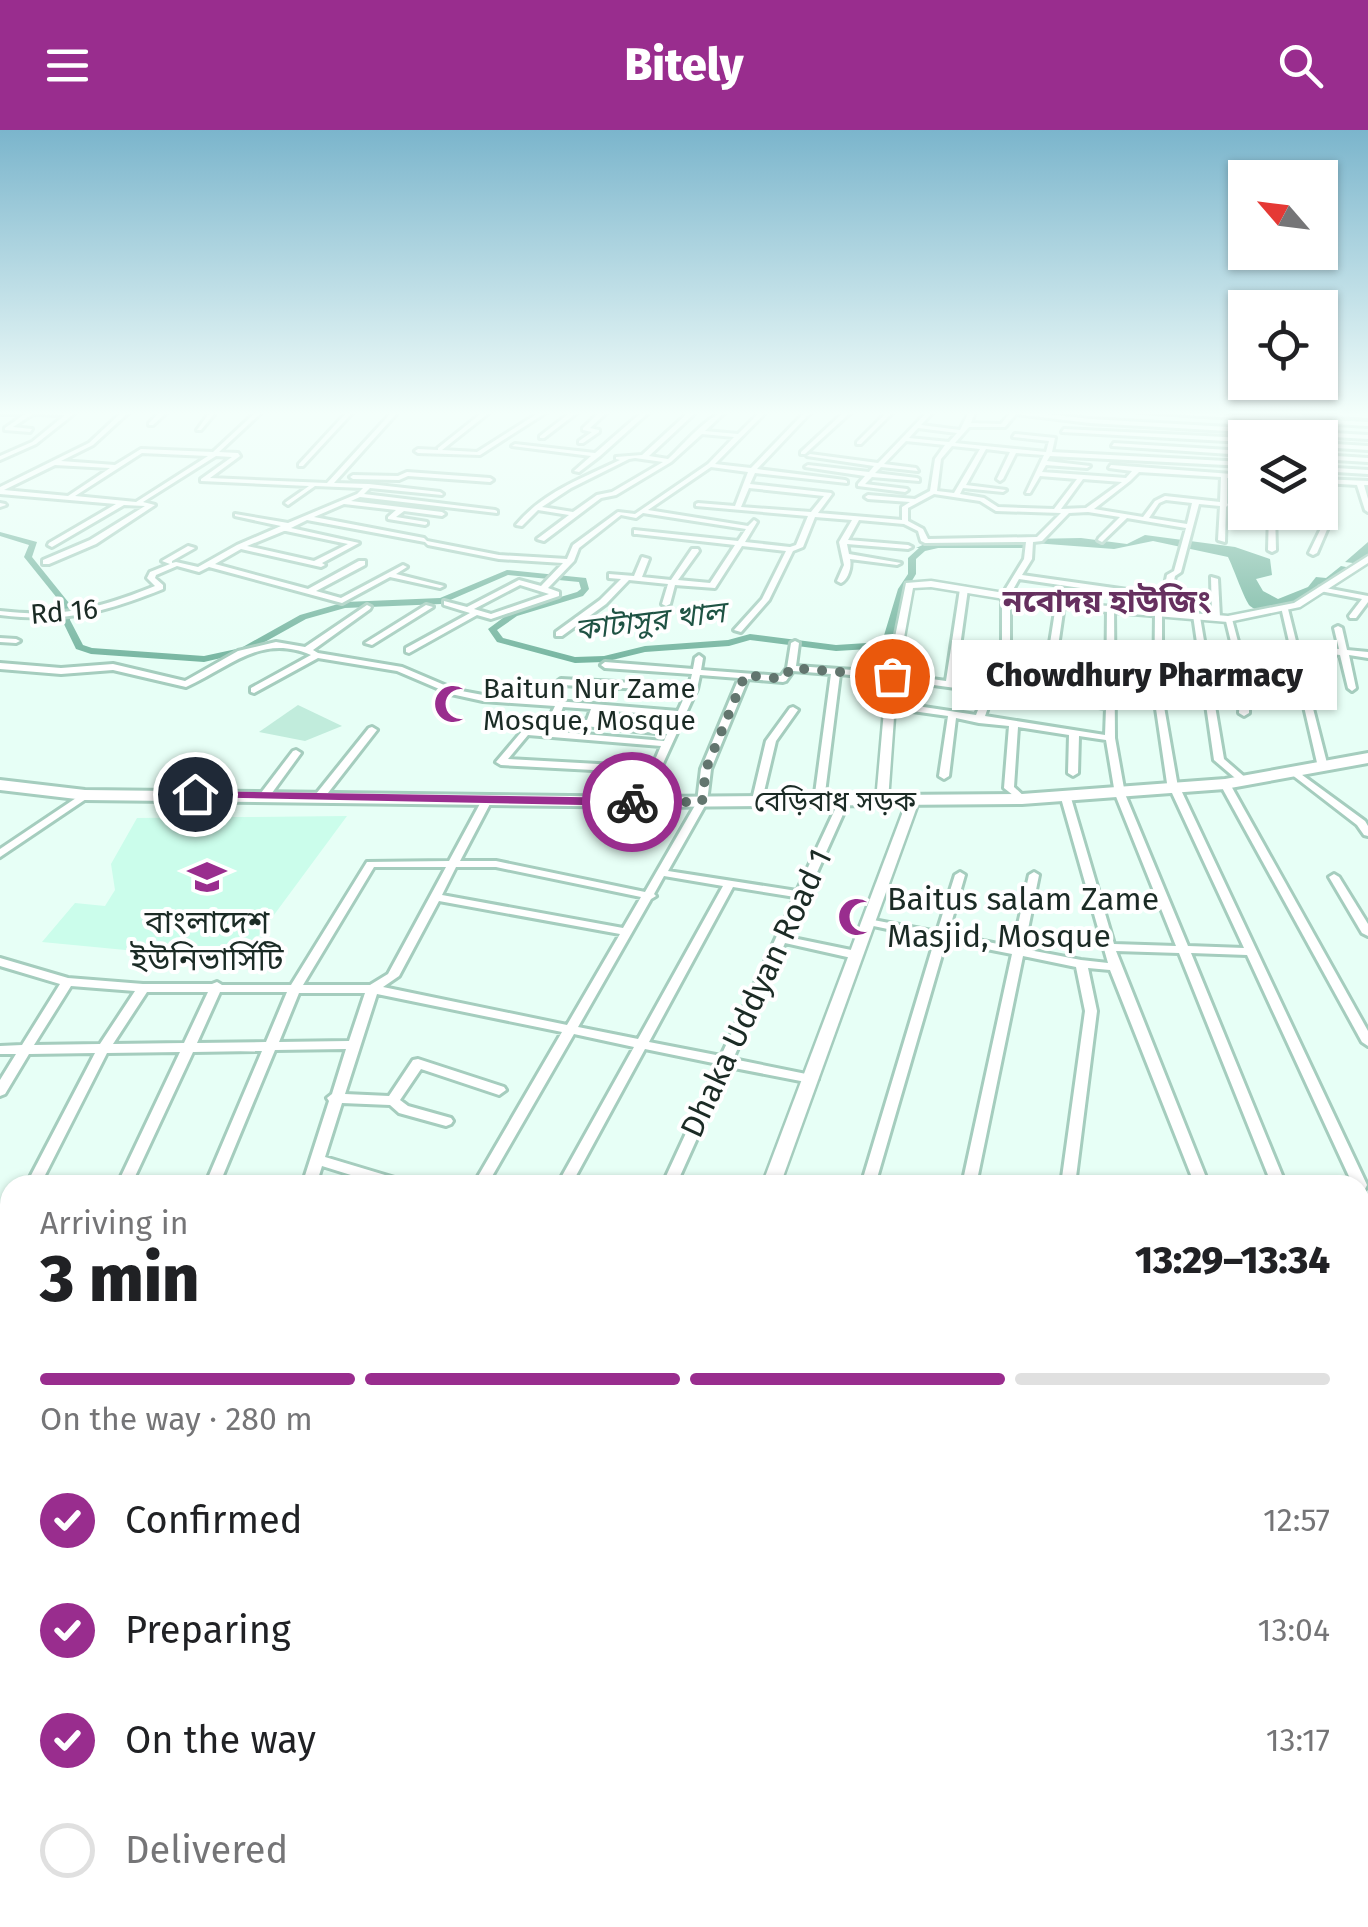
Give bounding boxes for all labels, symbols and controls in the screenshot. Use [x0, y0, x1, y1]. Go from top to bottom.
icon: menu [40, 38, 95, 93]
text: Bitely [624, 38, 744, 92]
icon: search [1273, 38, 1328, 93]
north arrow [1228, 160, 1338, 270]
map controls [1228, 160, 1338, 530]
button: locate [1228, 290, 1338, 400]
button: layers [1228, 420, 1338, 530]
district label: নবোদয় হাউজিং [1002, 582, 1211, 620]
street label: Rd 16 [29, 592, 99, 631]
water label: কাটাসুর খাল [573, 593, 732, 648]
pin [850, 634, 935, 719]
callout: Chowdhury Pharmacy [952, 641, 1337, 711]
icon: bag [865, 649, 920, 704]
text: Chowdhury Pharmacy [986, 656, 1303, 694]
place label: Baitun Nur Zame Mosque, Mosque [483, 672, 696, 737]
mosque icon: Baitun Nur Zame Mosque, Mosque [432, 683, 474, 725]
pin [153, 752, 238, 837]
courier [582, 752, 682, 852]
icon: home [168, 767, 223, 822]
icon: bike [605, 775, 660, 830]
street label: বেড়িবাধ সড়ক [754, 785, 917, 818]
street label: Dhaka Uddyan Road 1 [672, 843, 840, 1143]
school or university icon: বাংলাদেশ ইউনিভার্সিটি [186, 856, 228, 898]
place label: Baitus salam Zame Masjid, Mosque [887, 880, 1159, 955]
mosque icon: Baitus salam Zame Masjid, Mosque [836, 896, 878, 938]
place label: বাংলাদেশ ইউনিভার্সিটি [129, 903, 284, 978]
text: Arriving in [40, 1204, 188, 1242]
text: 13:29–13:34 [1135, 1237, 1330, 1283]
text: 3 min [40, 1240, 199, 1318]
text: On the way · 280 m [40, 1400, 313, 1438]
icon: check [40, 1493, 95, 1548]
text: Confirmed [125, 1497, 303, 1543]
text: 12:57 [1263, 1501, 1330, 1539]
icon: check [40, 1603, 95, 1658]
text: Preparing [125, 1607, 291, 1653]
text: 13:04 [1258, 1611, 1330, 1649]
icon: check [40, 1713, 95, 1768]
text: On the way [125, 1717, 316, 1763]
text: 13:17 [1266, 1721, 1330, 1759]
text: Delivered [125, 1827, 288, 1873]

